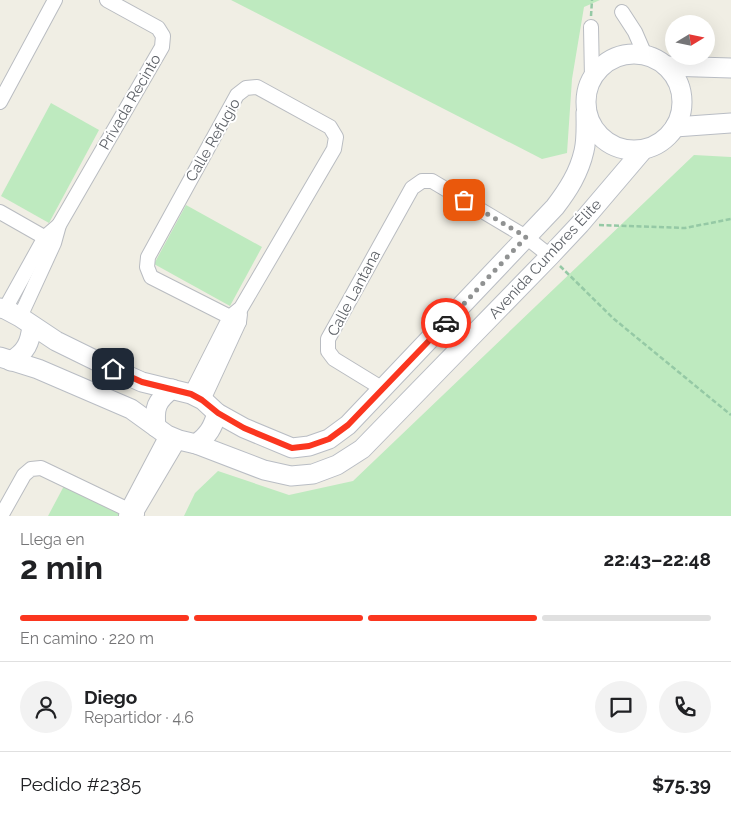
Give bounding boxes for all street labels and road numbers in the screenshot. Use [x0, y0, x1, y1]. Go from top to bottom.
street label: Privada Recinto [95, 51, 165, 153]
street label: Calle Refugio [182, 95, 244, 185]
street label: Avenida Cumbres Élite [485, 195, 605, 322]
street label: Calle Lantana [324, 247, 384, 339]

